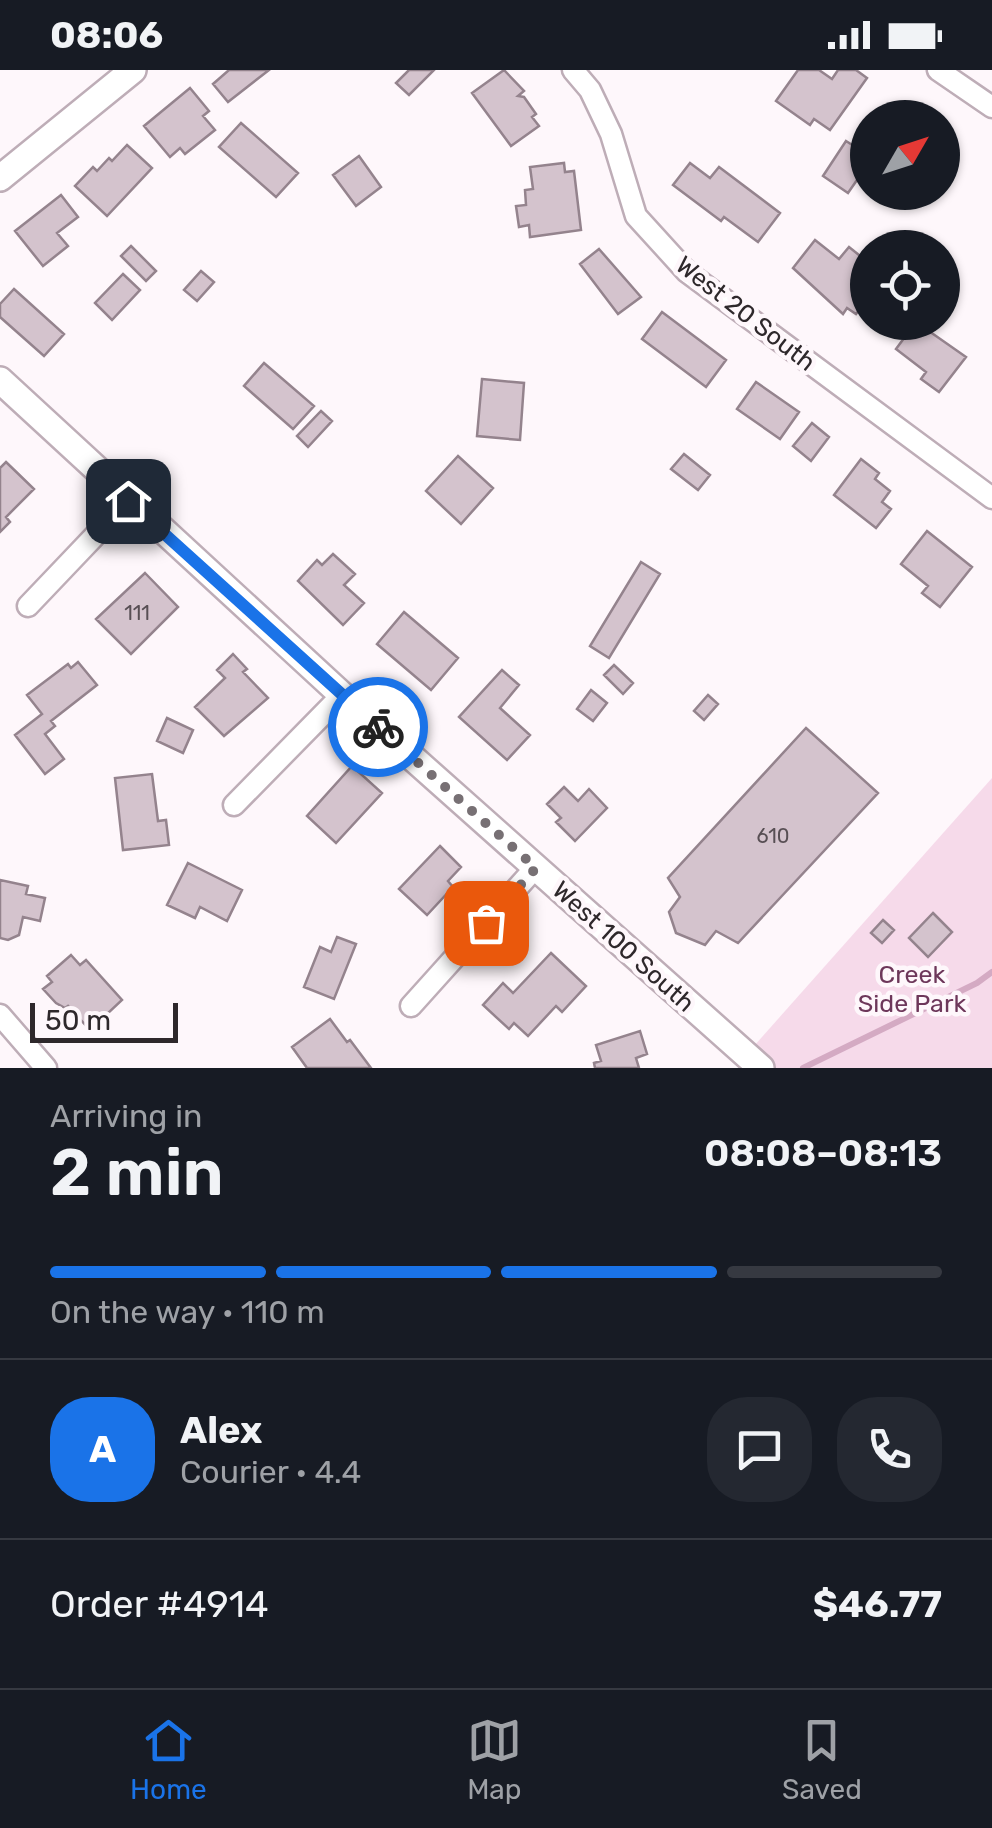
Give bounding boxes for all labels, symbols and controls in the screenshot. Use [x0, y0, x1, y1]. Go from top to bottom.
text: 08:06 [50, 12, 163, 58]
north arrow [850, 100, 960, 210]
map controls [850, 100, 960, 340]
button: locate [850, 230, 960, 340]
street label: West 20 South [670, 250, 821, 377]
pin [86, 459, 171, 544]
icon: home [101, 474, 156, 529]
house number: 111 [124, 601, 150, 625]
courier [328, 677, 428, 777]
icon: bike [351, 700, 406, 755]
house number: 610 [757, 824, 789, 848]
street label: West 100 South [547, 875, 701, 1018]
pin [444, 881, 529, 966]
icon: bag [459, 896, 514, 951]
park label: Creek Side Park [858, 960, 966, 1018]
scale bar [30, 998, 178, 1043]
text: 50 m [45, 1004, 111, 1037]
text: Arriving in [50, 1097, 202, 1135]
text: 08:08–08:13 [704, 1130, 942, 1176]
text: 2 min [50, 1134, 224, 1211]
text: On the way · 110 m [50, 1293, 325, 1331]
button: chat [707, 1397, 812, 1502]
button: phone [837, 1397, 942, 1502]
text: Alex [180, 1407, 262, 1453]
text: A [89, 1426, 116, 1472]
text: Courier · 4.4 [180, 1453, 361, 1491]
text: Order #4914 [50, 1581, 269, 1627]
text: $46.77 [813, 1581, 942, 1627]
tab: Home [130, 1713, 207, 1806]
tab: Map [467, 1713, 522, 1806]
tab: Saved [782, 1713, 862, 1806]

